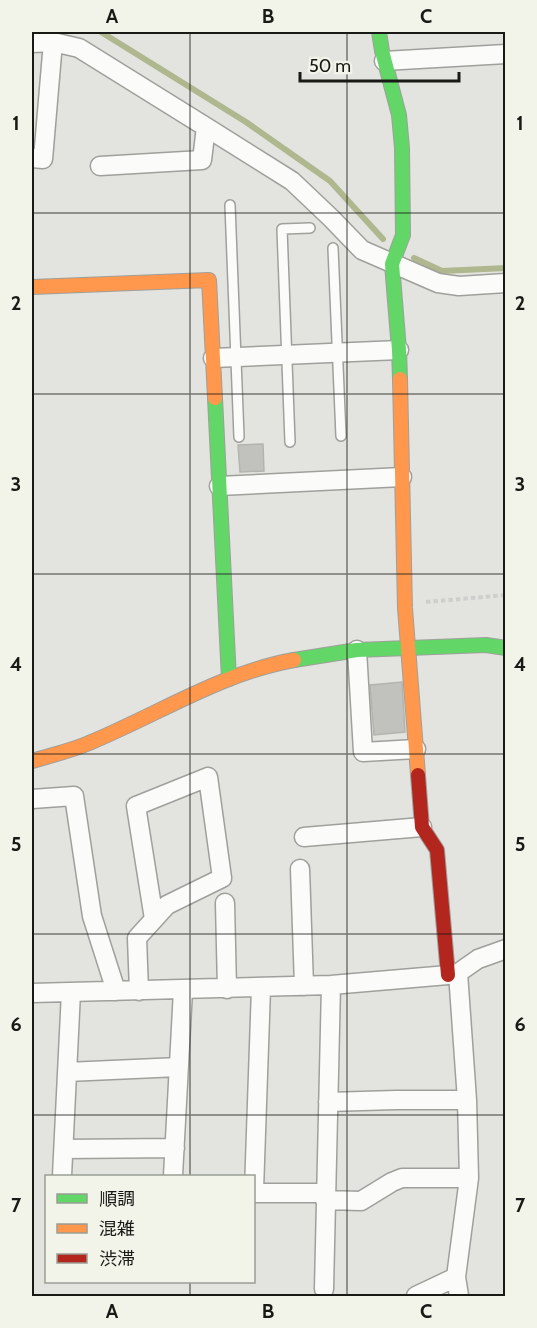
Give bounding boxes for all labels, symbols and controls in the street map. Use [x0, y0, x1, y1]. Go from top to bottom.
text: A [106, 4, 119, 28]
text: B [262, 4, 274, 28]
text: C [420, 4, 432, 28]
scale bar [300, 45, 459, 83]
text: 50 m [309, 55, 351, 77]
text: 1 [12, 111, 20, 135]
text: 1 [516, 111, 524, 135]
text: 2 [11, 291, 21, 315]
text: 2 [515, 291, 525, 315]
text: 3 [11, 472, 21, 496]
text: 3 [515, 472, 525, 496]
text: 4 [10, 652, 22, 676]
text: 4 [514, 652, 526, 676]
text: 5 [11, 832, 21, 856]
text: 5 [515, 832, 525, 856]
text: 6 [10, 1012, 22, 1036]
text: 6 [514, 1012, 526, 1036]
legend [45, 1175, 255, 1283]
text: 順調 [99, 1188, 135, 1210]
text: 7 [11, 1193, 22, 1217]
text: 7 [515, 1193, 526, 1217]
text: 混雑 [99, 1218, 135, 1240]
text: 渋滞 [99, 1248, 135, 1270]
text: A [106, 1299, 119, 1323]
text: B [262, 1299, 274, 1323]
text: C [420, 1299, 432, 1323]

